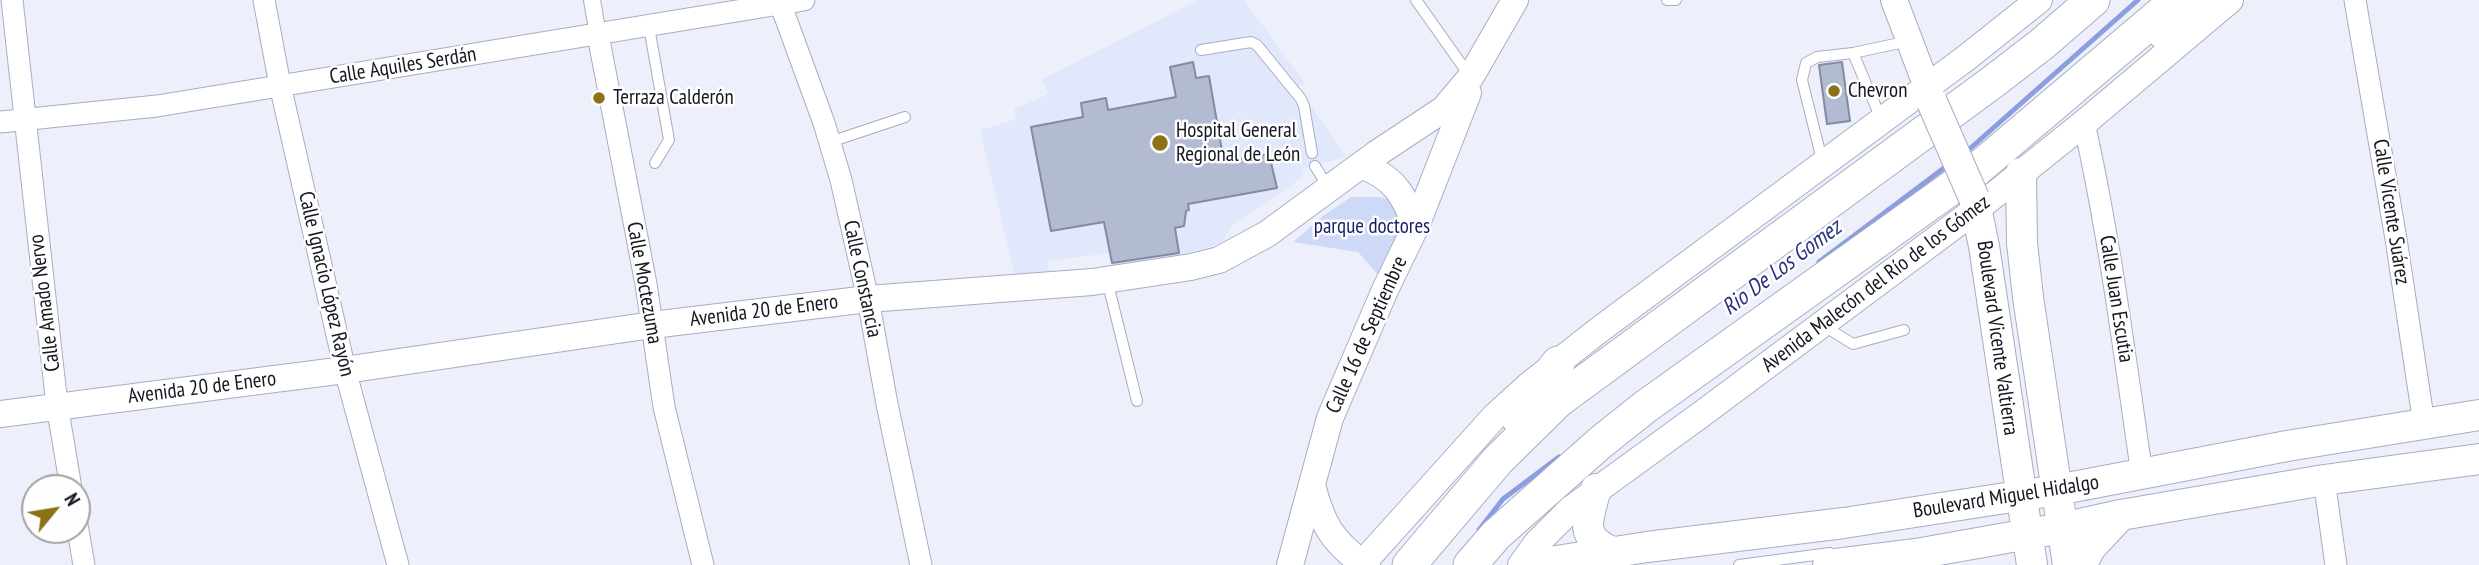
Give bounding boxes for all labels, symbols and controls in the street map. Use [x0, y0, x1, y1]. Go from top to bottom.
street label: Calle Aquiles Serdán [328, 42, 478, 90]
place label: Chevron [1848, 78, 1907, 104]
marker: Chevron [1826, 83, 1842, 99]
place label: Terraza Calderón [613, 85, 734, 111]
marker: Terraza Calderón [591, 90, 607, 106]
place label: Hospital General Regional de León [1176, 118, 1300, 168]
marker: Hospital General Regional de León [1150, 133, 1170, 153]
street label: Calle Vicente Suárez [2367, 137, 2415, 287]
street label: Calle Ignacio López Rayón [292, 189, 360, 379]
street label: Avenida Malecón del Río de los Gómez [1757, 190, 1995, 378]
park label: parque doctores [1314, 214, 1430, 240]
water label: Rio De Los Gomez [1717, 214, 1847, 322]
street label: Calle Constancia [837, 218, 887, 340]
street label: Calle Moctezuma [621, 220, 667, 346]
street label: Calle Amado Nervo [24, 233, 66, 373]
street label: Calle Juan Escutia [2094, 234, 2138, 364]
street label: Boulevard Vicente Valtierra [1971, 239, 2023, 437]
street label: Calle 16 de Septiembre [1321, 253, 1413, 417]
street label: Avenida 20 de Enero [688, 289, 840, 333]
street label: Avenida 20 de Enero [126, 366, 278, 410]
street label: Boulevard Miguel Hidalgo [1911, 470, 2101, 524]
north arrow [21, 474, 91, 544]
text: N [59, 489, 85, 510]

